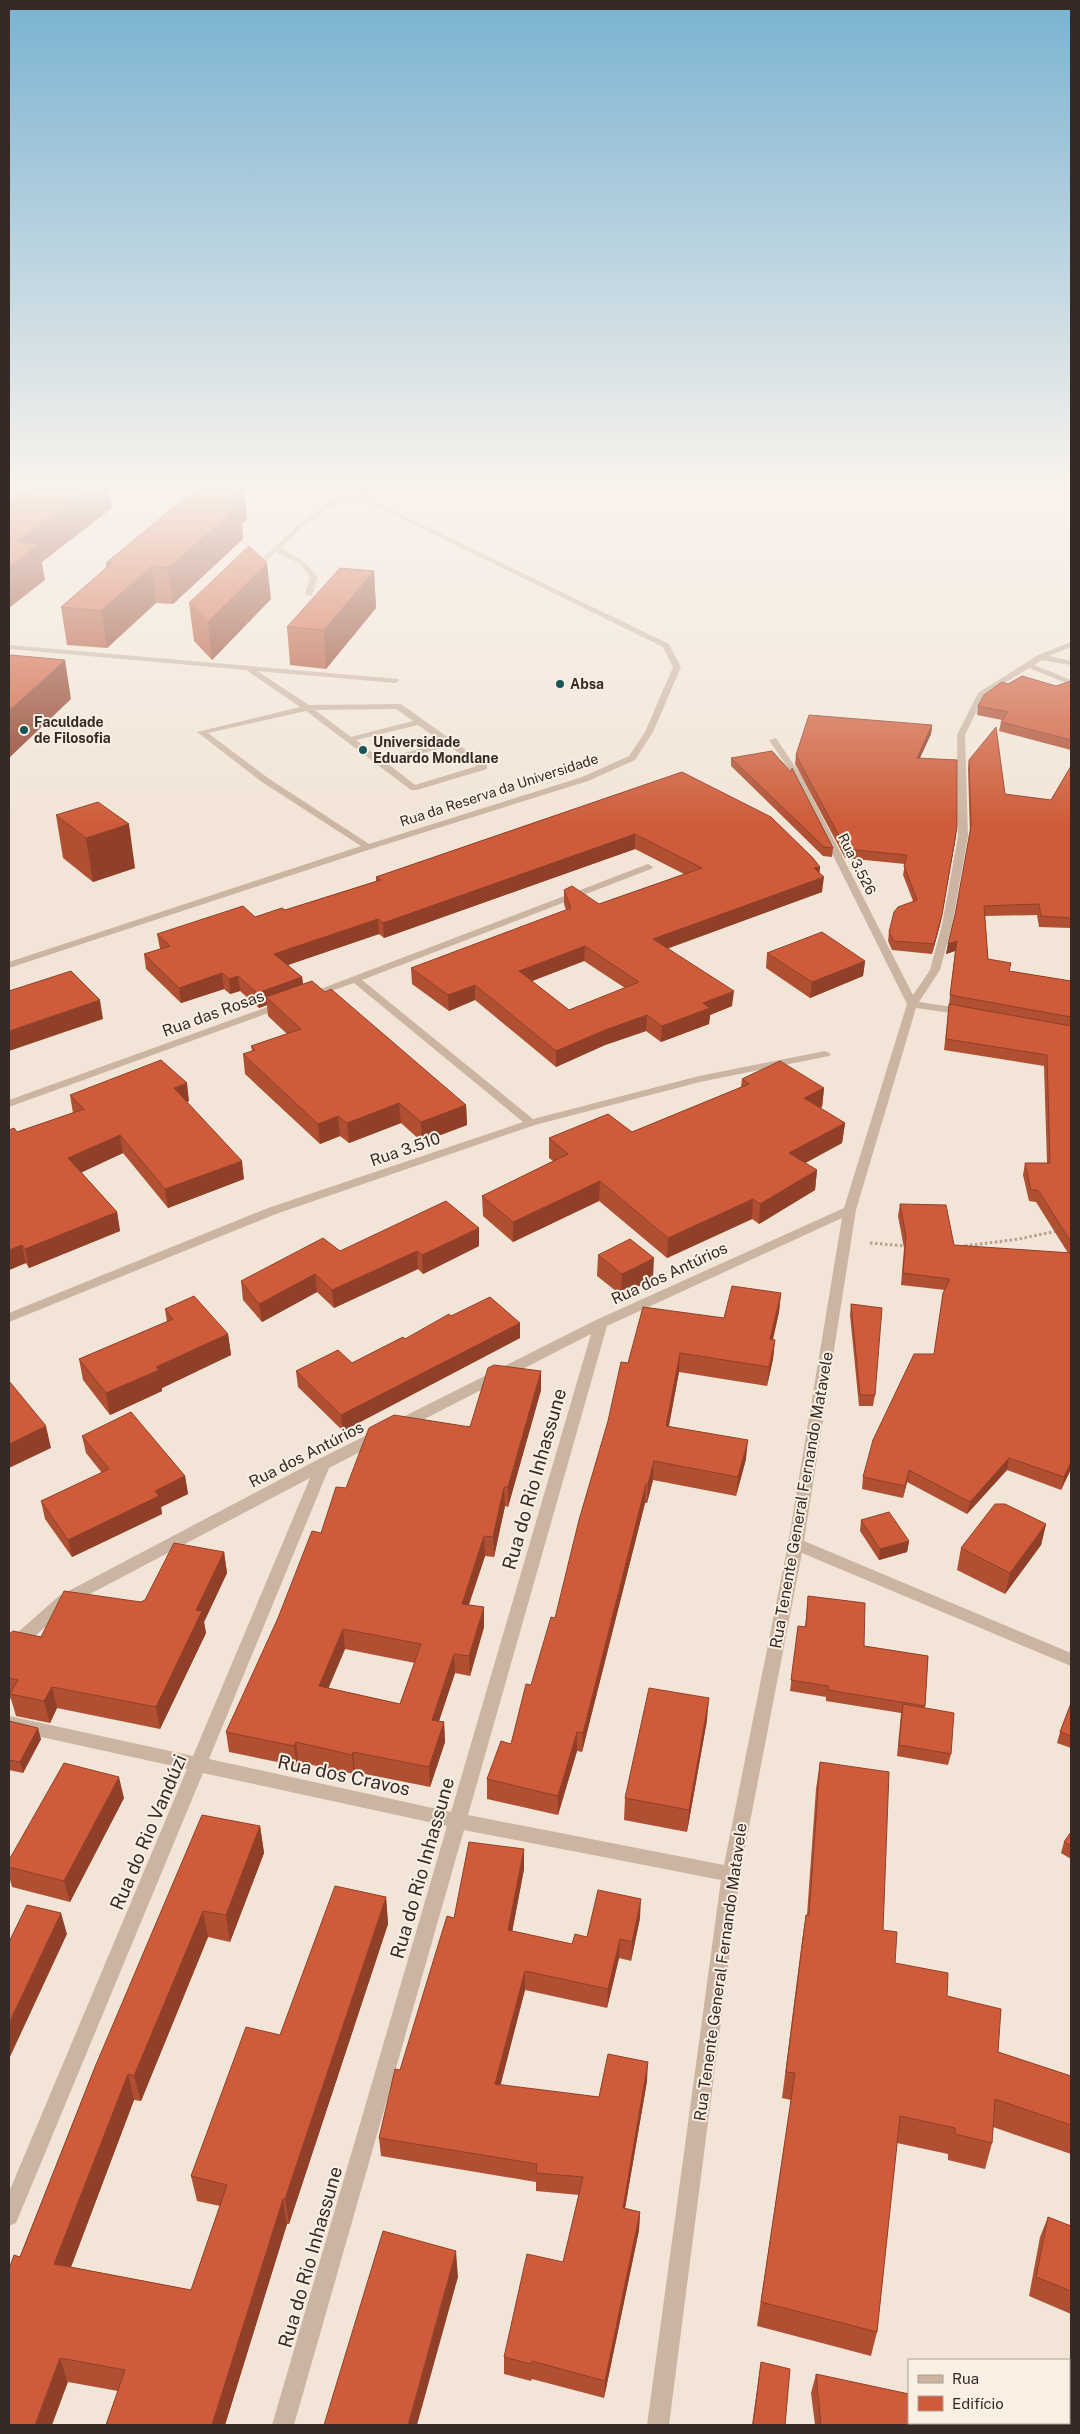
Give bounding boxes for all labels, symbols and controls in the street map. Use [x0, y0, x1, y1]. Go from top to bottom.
place label: Absa [570, 676, 604, 692]
marker: Absa [554, 678, 566, 690]
place label: Faculdade de Filosofia [34, 714, 111, 746]
marker: Faculdade de Filosofia [18, 724, 30, 736]
place label: Universidade Eduardo Mondlane [373, 734, 498, 766]
marker: Universidade Eduardo Mondlane [357, 744, 369, 756]
street label: Rua da Reserva da Universidade [398, 750, 600, 830]
street label: Rua 3.526 [835, 831, 879, 898]
street label: Rua das Rosas [160, 986, 267, 1041]
street label: Rua 3.510 [368, 1129, 443, 1170]
street label: Rua dos Antúrios [608, 1238, 730, 1309]
street label: Rua Tenente General Fernando Matavele [766, 1350, 837, 1650]
street label: Rua do Rio Inhassune [498, 1386, 570, 1572]
street label: Rua dos Antúrios [246, 1417, 367, 1492]
street label: Rua dos Cravos [276, 1750, 412, 1800]
street label: Rua do Rio Vandúzi [105, 1751, 191, 1913]
street label: Rua do Rio Inhassune [386, 1775, 458, 1961]
street label: Rua Tenente General Fernando Matavele [690, 1822, 751, 2122]
street label: Rua do Rio Inhassune [274, 2164, 346, 2350]
legend [908, 2359, 1070, 2424]
text: Rua [952, 2370, 979, 2387]
text: Edifício [952, 2395, 1004, 2412]

